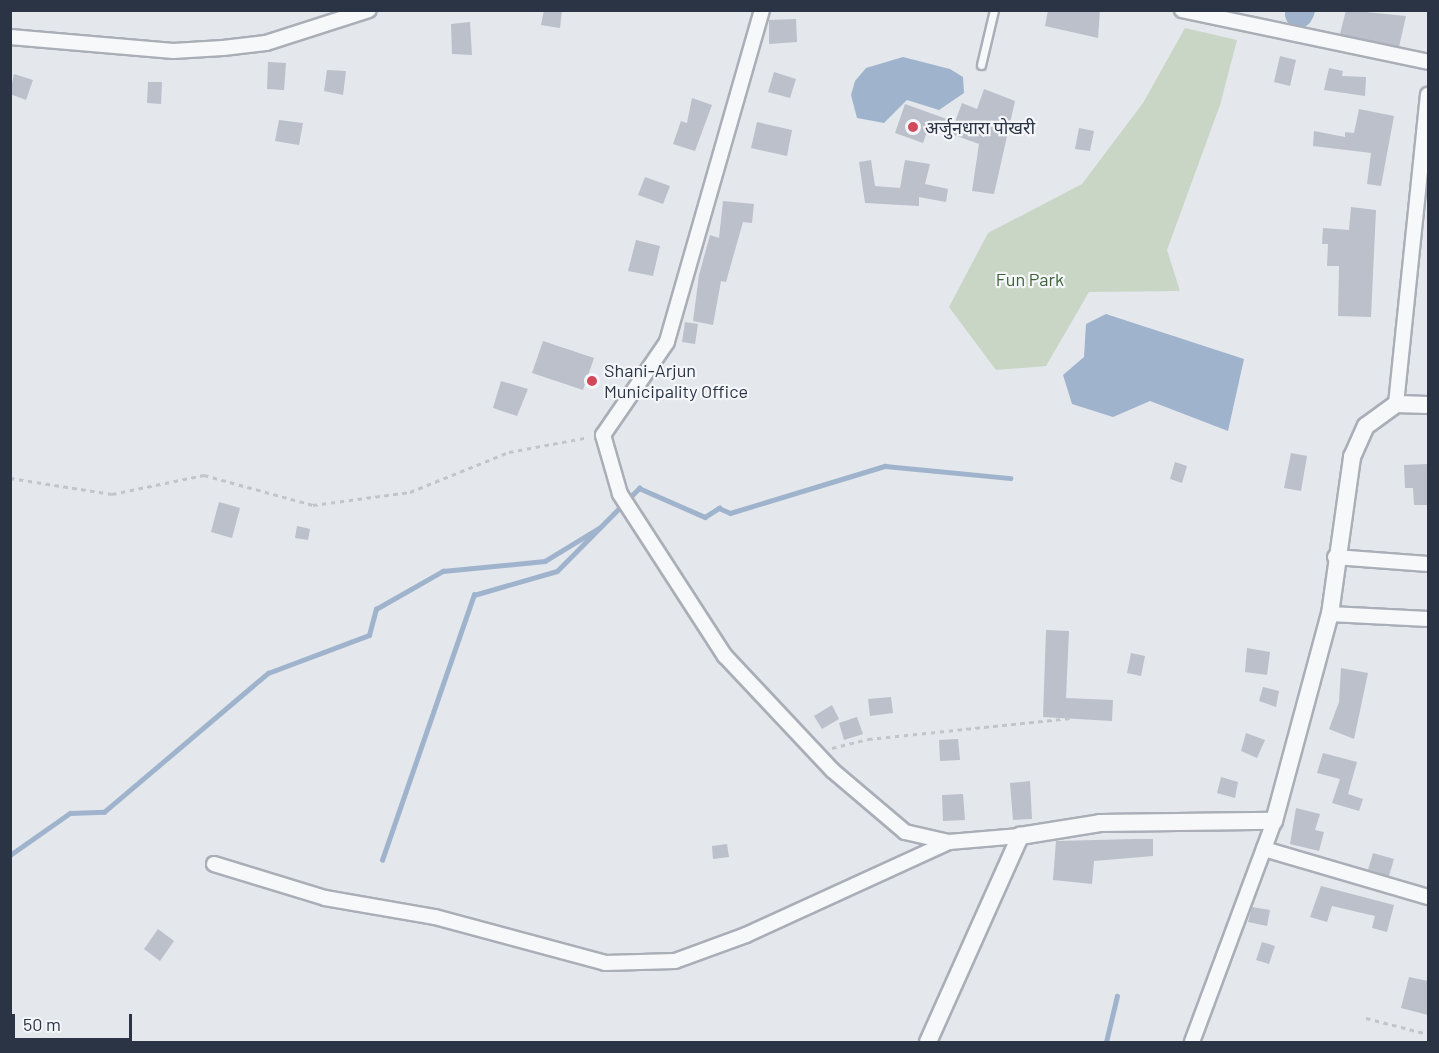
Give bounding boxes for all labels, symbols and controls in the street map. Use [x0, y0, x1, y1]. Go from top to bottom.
place label: अर्जुनधारा पोखरी [925, 116, 1035, 138]
marker: अर्जुनधारा पोखरी [906, 120, 920, 134]
park label: Fun Park [996, 268, 1064, 290]
place label: Shani-Arjun Municipality Office [604, 360, 748, 403]
marker: Shani-Arjun Municipality Office [585, 374, 599, 388]
scale bar [15, 1002, 135, 1040]
text: 50 m [23, 1013, 61, 1035]

